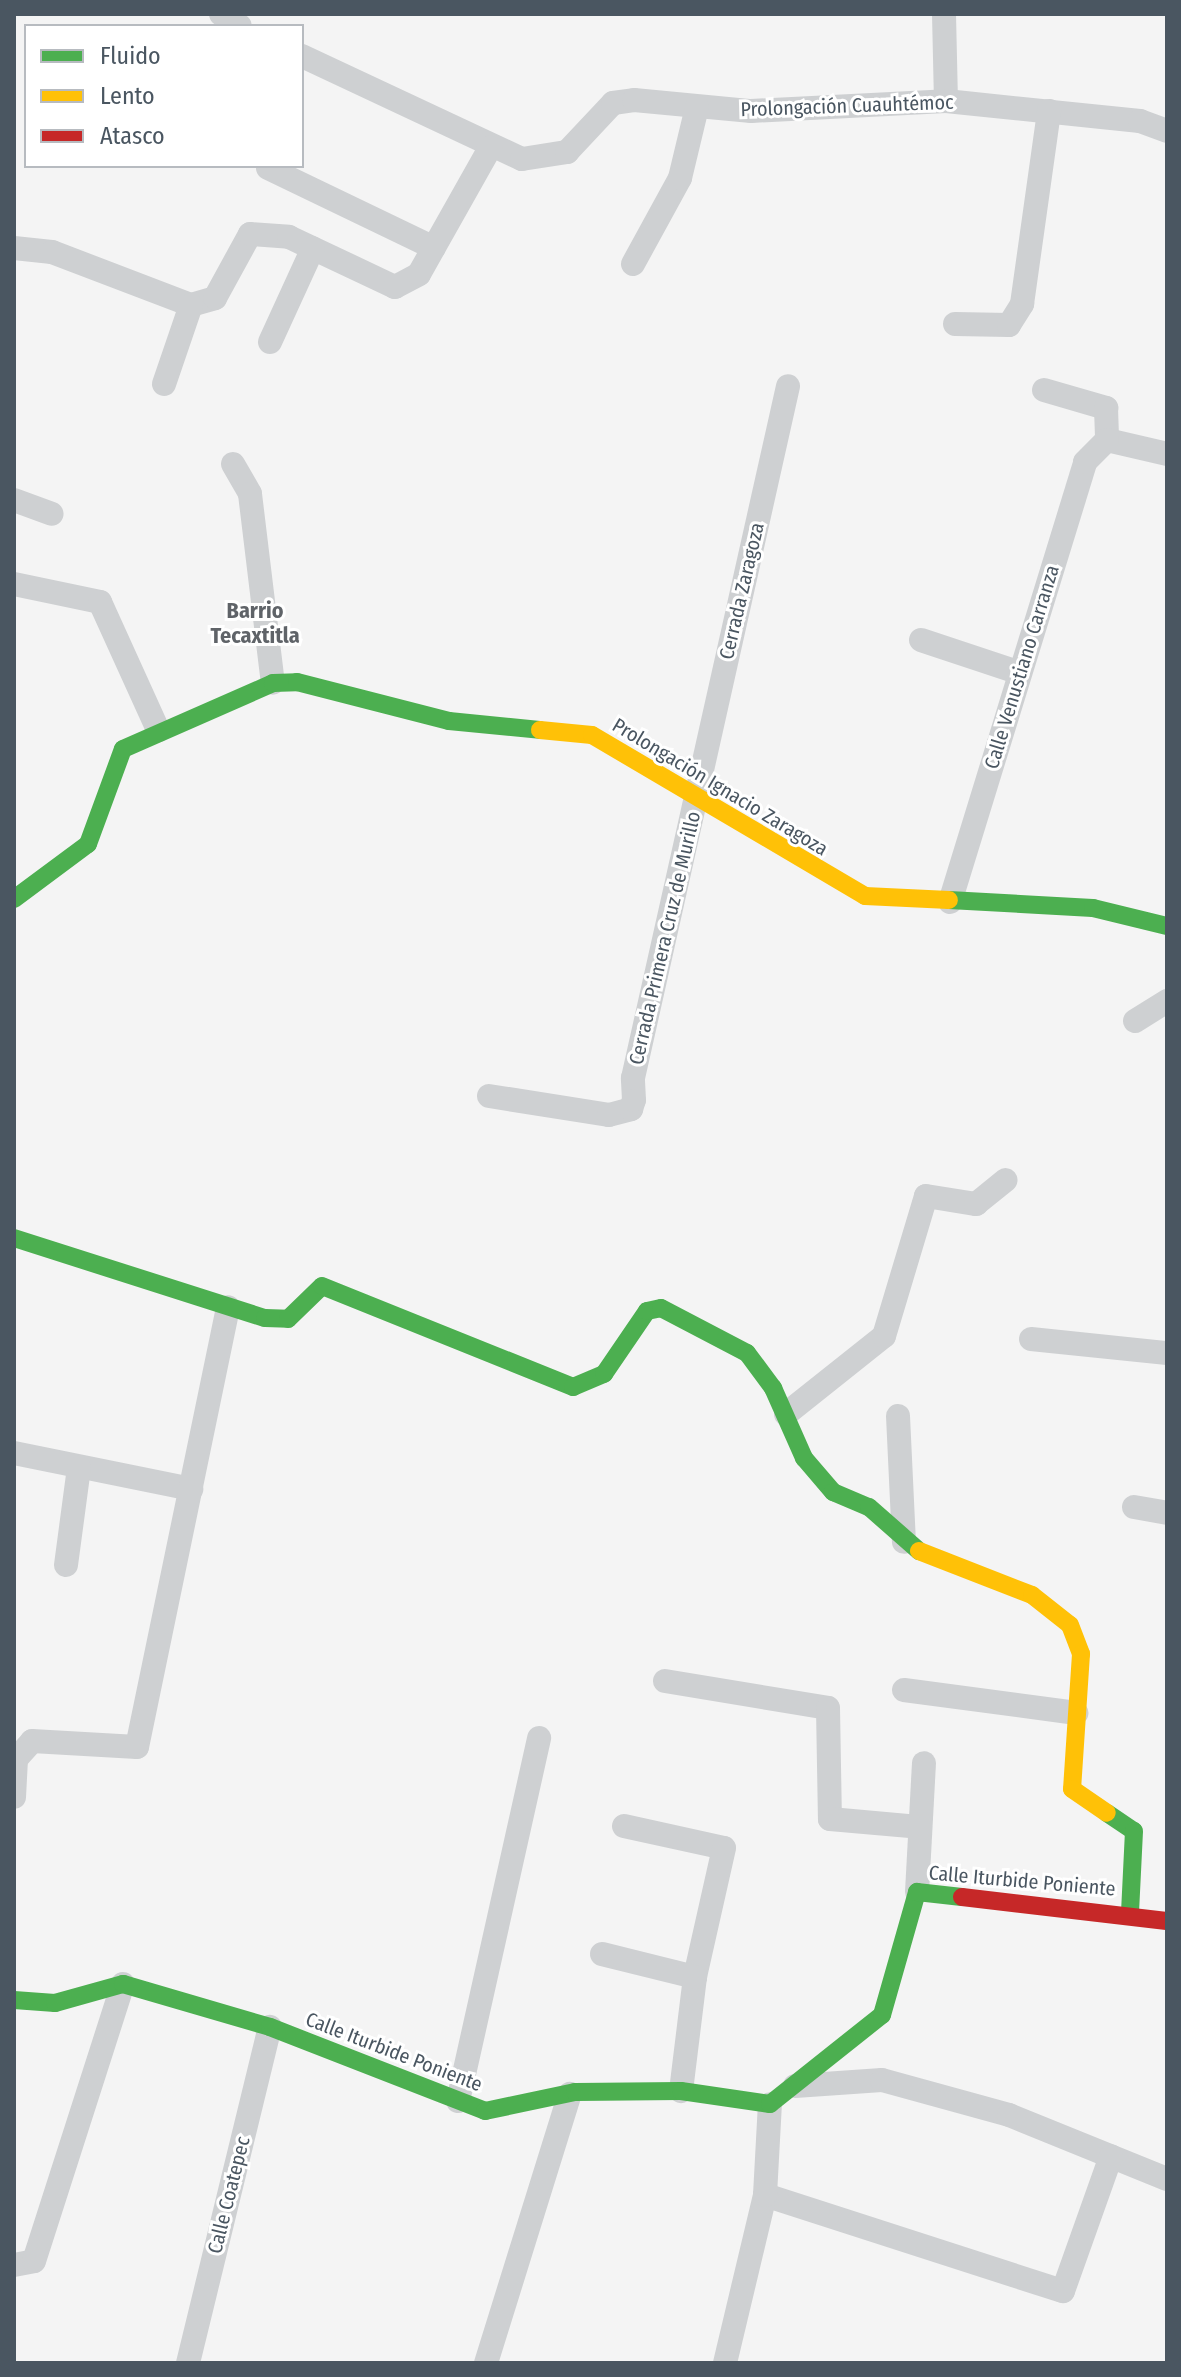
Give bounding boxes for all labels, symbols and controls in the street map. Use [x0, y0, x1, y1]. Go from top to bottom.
legend [24, 24, 304, 168]
text: Fluido [100, 42, 161, 70]
text: Lento [100, 82, 155, 110]
street label: Prolongación Cuauhtémoc [740, 90, 954, 122]
text: Atasco [100, 122, 165, 150]
street label: Cerrada Zaragoza [715, 520, 769, 662]
street label: Calle Venustiano Carranza [980, 562, 1064, 772]
district label: Barrio Tecaxtitla [210, 597, 300, 648]
street label: Prolongación Ignacio Zaragoza [608, 713, 832, 861]
street label: Cerrada Primera Cruz de Murillo [624, 809, 706, 1067]
street label: Calle Iturbide Poniente [928, 1861, 1116, 1901]
street label: Calle Iturbide Poniente [302, 2007, 486, 2097]
street label: Calle Coatepec [203, 2134, 255, 2256]

